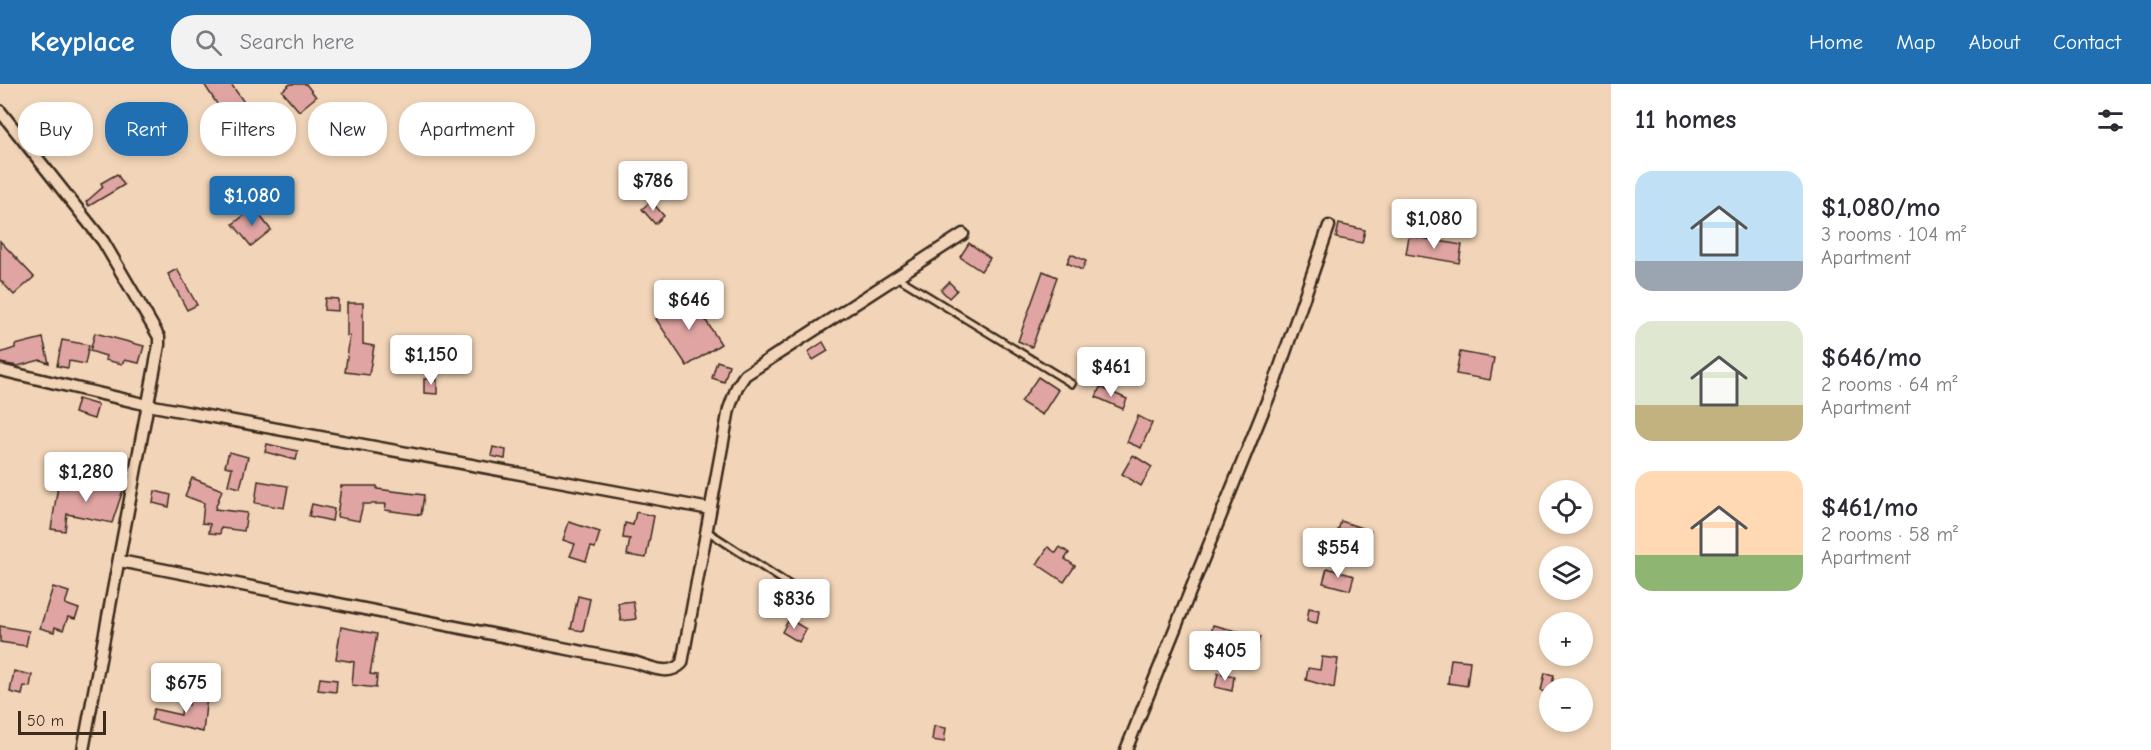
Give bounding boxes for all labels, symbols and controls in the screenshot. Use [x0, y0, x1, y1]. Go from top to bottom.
search box [171, 15, 591, 69]
text: Keyplace [30, 26, 135, 58]
icon: search [192, 26, 225, 59]
text: Search here [240, 29, 354, 55]
text: Home [1809, 30, 1863, 54]
text: Map [1896, 30, 1936, 54]
text: About [1969, 30, 2020, 54]
text: Contact [2053, 30, 2121, 54]
chip: Buy [18, 102, 93, 156]
chip: Rent [105, 102, 188, 156]
chip: Filters [200, 102, 296, 156]
chip: New [308, 102, 387, 156]
chip: Apartment [399, 102, 535, 156]
icon: filters [2094, 104, 2127, 137]
text: 11 homes [1635, 105, 1736, 135]
pin: $786 [617, 161, 689, 212]
text: $786 [632, 169, 674, 192]
pin: $1,080 [203, 176, 301, 227]
text: $1,080 [224, 184, 280, 207]
text: $1,080/mo [1821, 193, 1940, 223]
icon: home [1683, 195, 1755, 267]
pin: $1,080 [1385, 199, 1483, 250]
text: $1,080 [1406, 207, 1462, 230]
text: 3 rooms · 104 m² [1821, 223, 1966, 246]
text: Apartment [1821, 246, 1911, 269]
pin: $646 [653, 280, 725, 331]
text: $646 [668, 288, 710, 311]
pin: $1,150 [382, 335, 480, 386]
text: $1,150 [404, 343, 458, 366]
text: $646/mo [1821, 343, 1922, 373]
icon: home [1683, 345, 1755, 417]
pin: $461 [1075, 347, 1147, 398]
text: $461 [1091, 355, 1131, 378]
text: 2 rooms · 64 m² [1821, 373, 1957, 396]
text: Apartment [1821, 396, 1911, 419]
pin: $1,280 [37, 452, 135, 503]
text: $1,280 [58, 460, 114, 483]
map controls [1539, 480, 1593, 732]
button: locate [1539, 480, 1593, 534]
text: $461/mo [1821, 493, 1918, 523]
icon: home [1683, 495, 1755, 567]
text: 2 rooms · 58 m² [1821, 523, 1958, 546]
pin: $554 [1302, 528, 1374, 579]
text: $554 [1317, 536, 1359, 559]
button: layers [1539, 546, 1593, 600]
text: Apartment [1821, 546, 1911, 569]
pin: $836 [758, 579, 830, 630]
text: $836 [773, 587, 815, 610]
button: + [1539, 612, 1593, 666]
pin: $405 [1189, 631, 1261, 682]
text: $405 [1203, 639, 1247, 662]
pin: $675 [150, 663, 222, 714]
text: $675 [165, 671, 207, 694]
button: − [1539, 678, 1593, 732]
scale bar [18, 708, 106, 736]
text: 50 m [27, 712, 64, 730]

